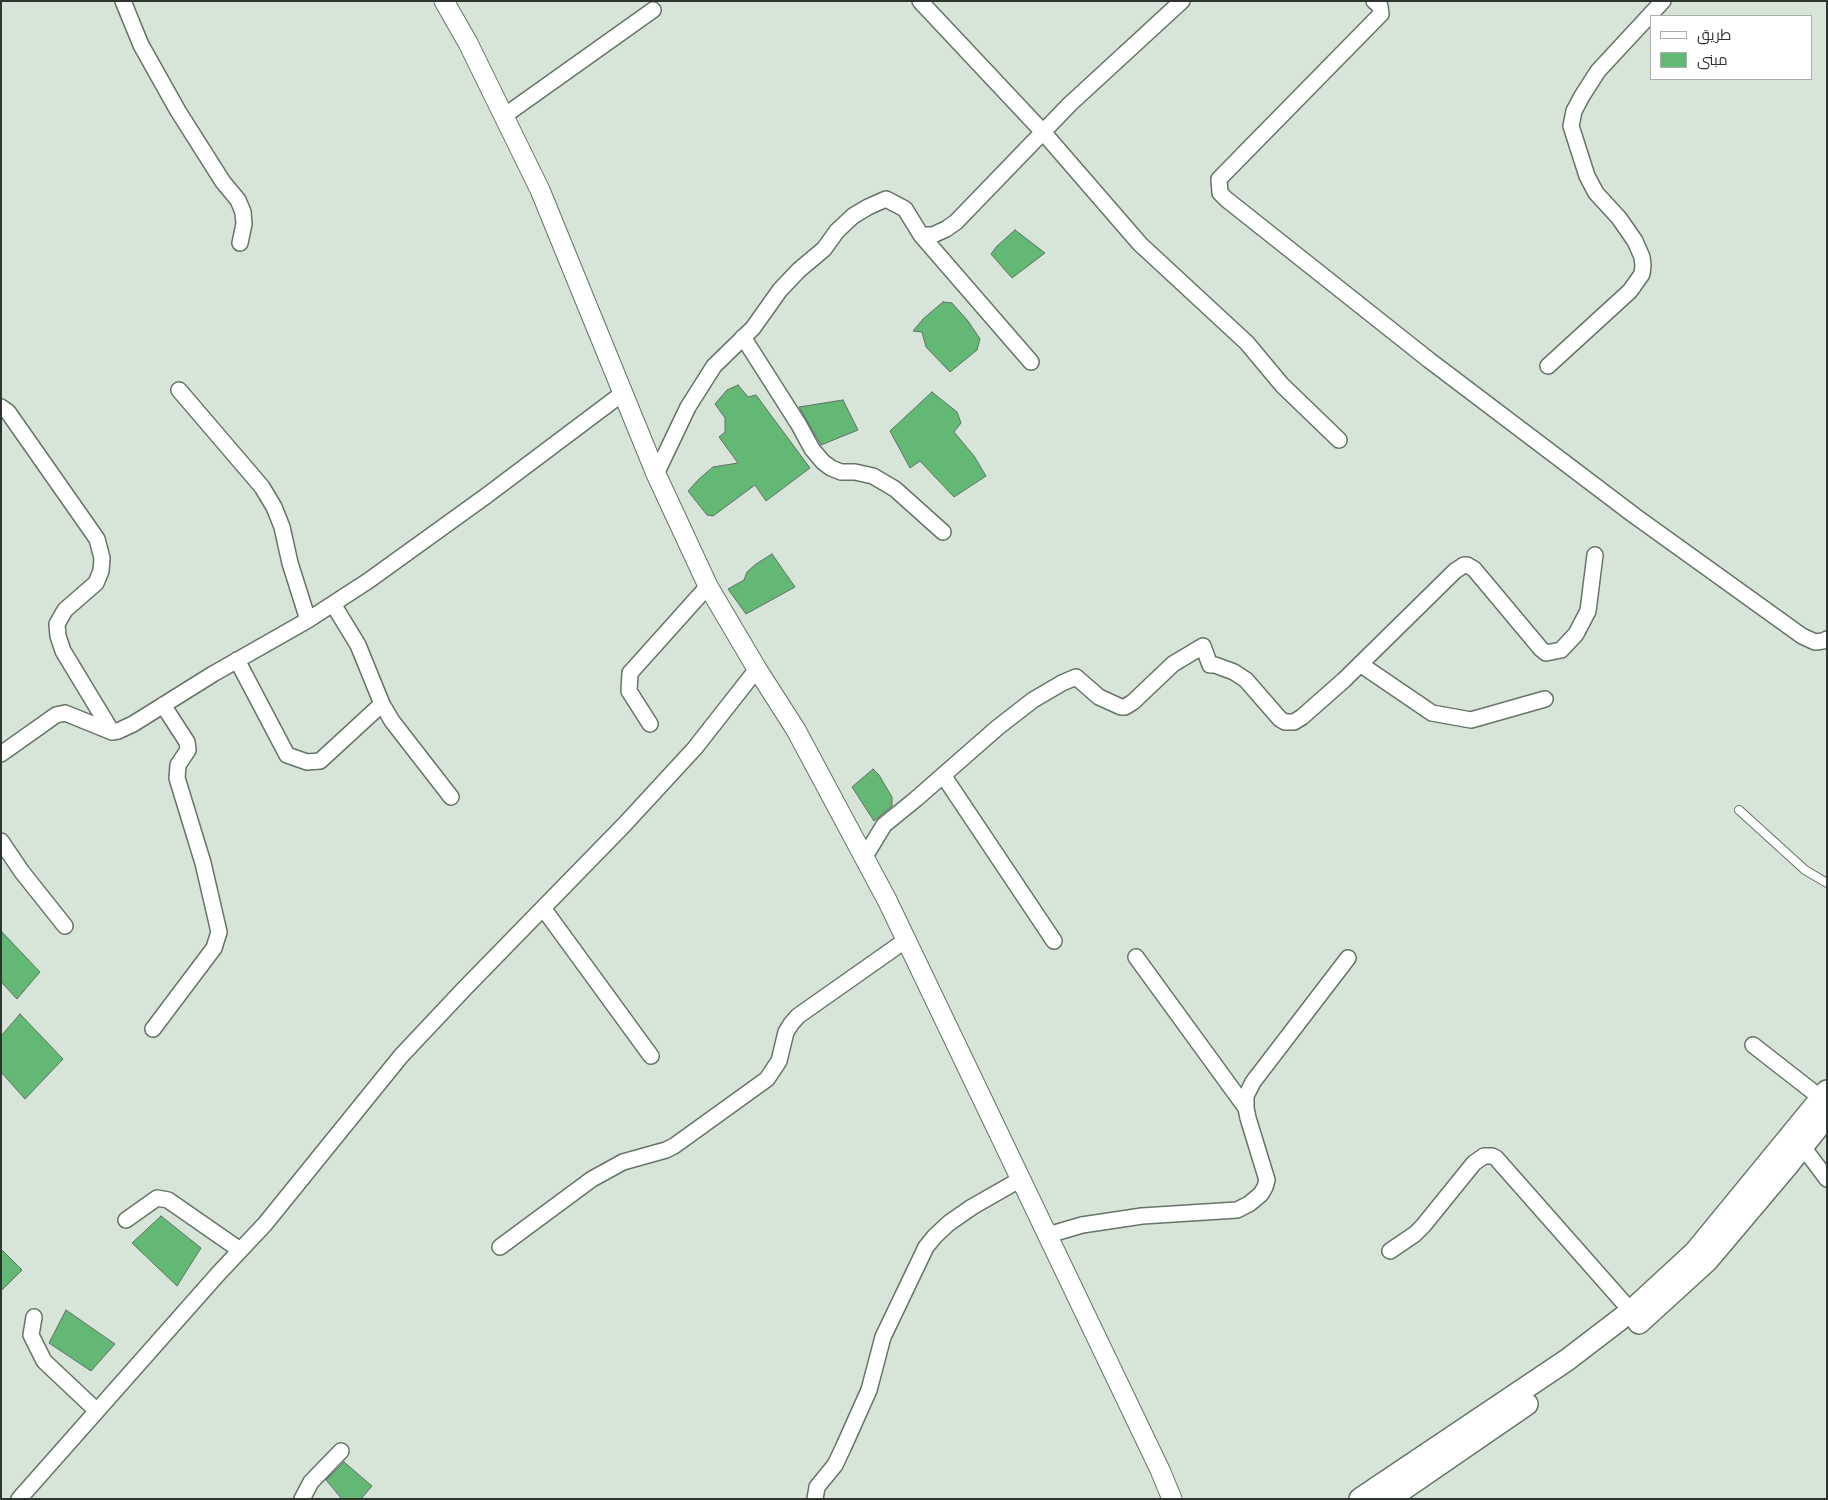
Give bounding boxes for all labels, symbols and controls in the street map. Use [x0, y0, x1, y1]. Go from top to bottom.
legend [1650, 15, 1813, 80]
text: طريق [1697, 25, 1731, 44]
text: مبنى [1697, 50, 1728, 69]

